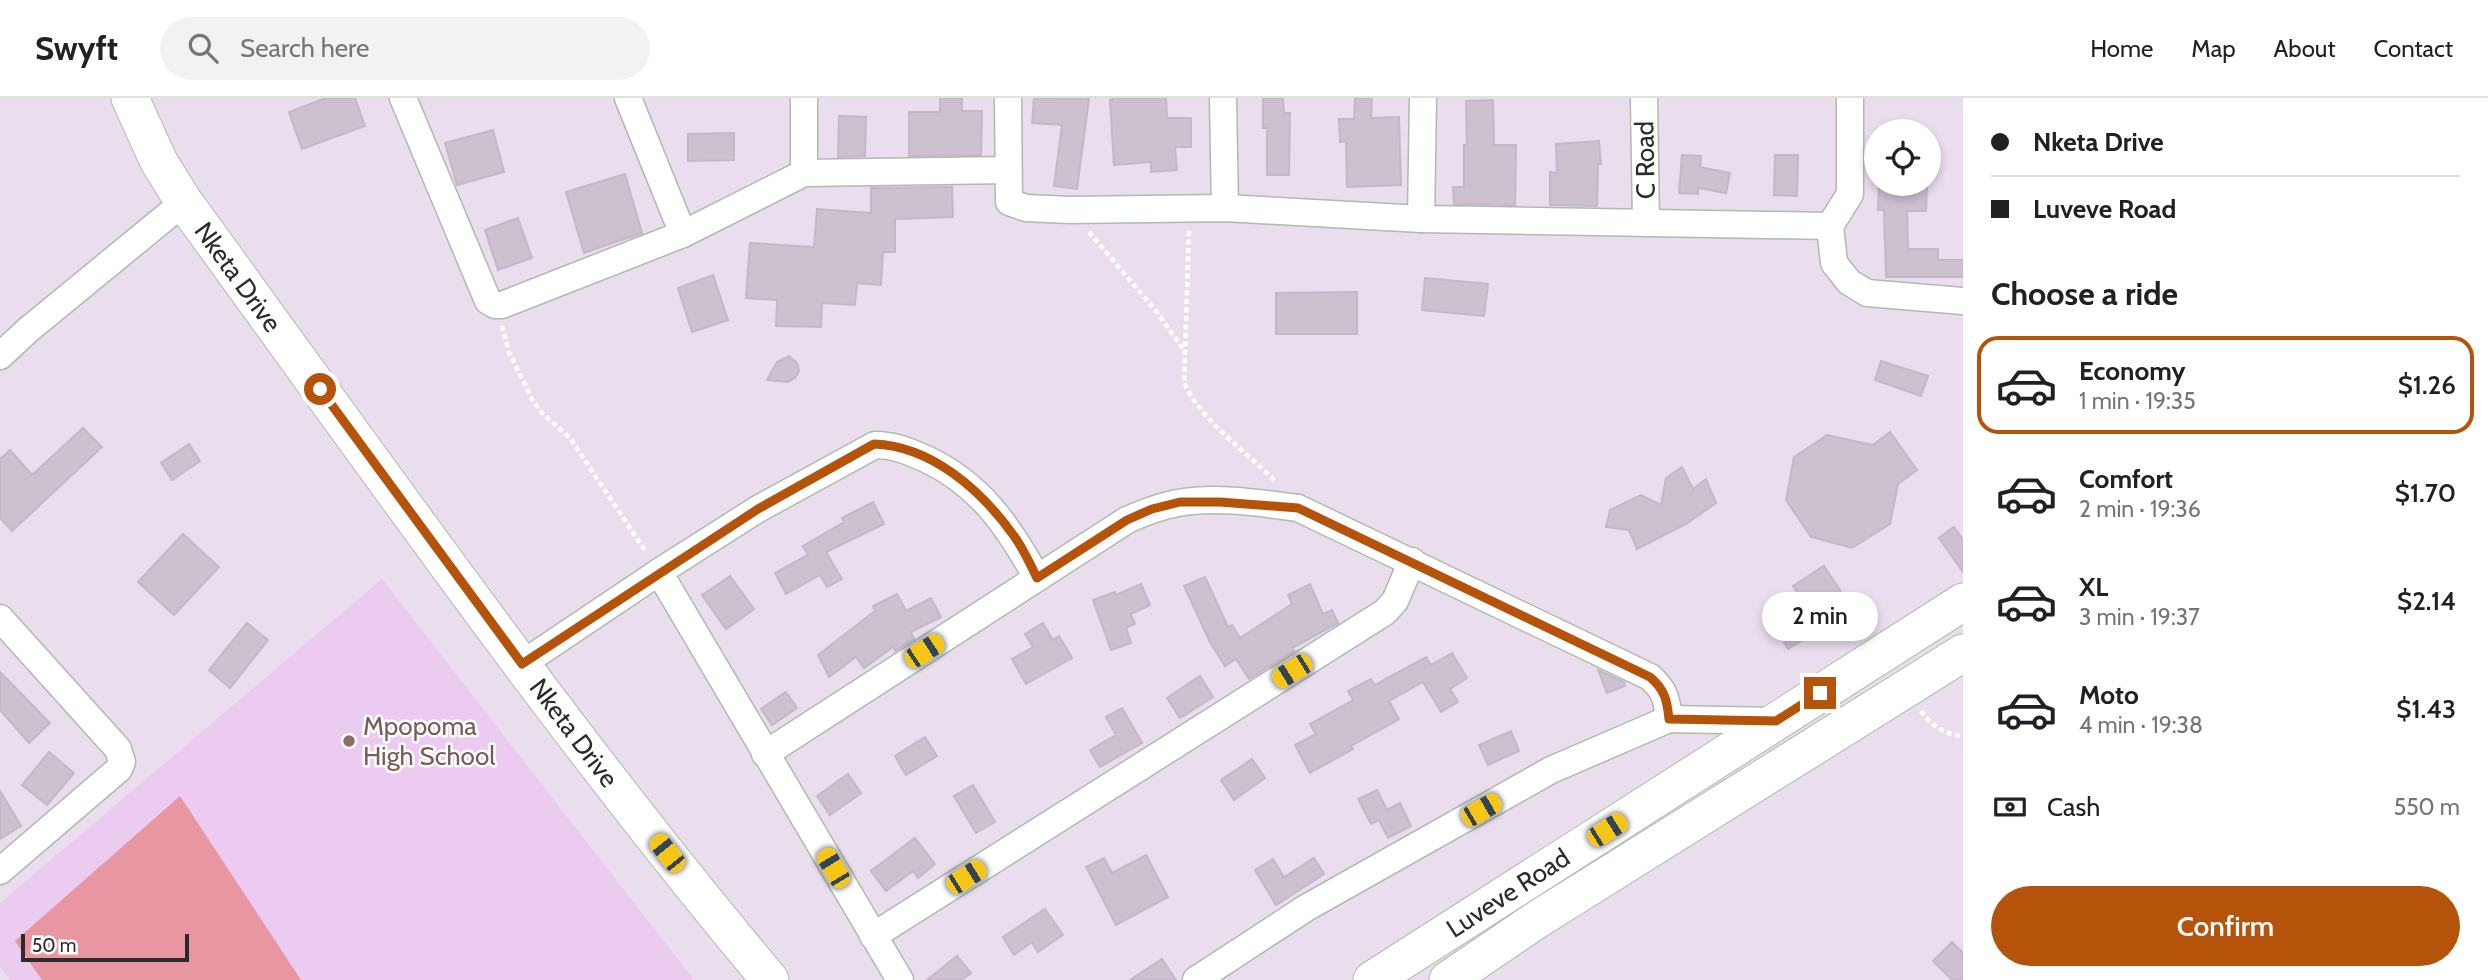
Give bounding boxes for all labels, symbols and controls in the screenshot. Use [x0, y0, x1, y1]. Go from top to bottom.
search box [160, 17, 650, 80]
text: Swyft [35, 28, 118, 68]
icon: search [184, 29, 222, 67]
text: Search here [240, 32, 369, 64]
text: Home [2090, 34, 2153, 63]
text: Map [2191, 34, 2236, 63]
text: About [2274, 34, 2336, 63]
text: Contact [2374, 34, 2453, 63]
map controls [1864, 119, 1941, 196]
button: locate [1864, 119, 1941, 196]
street label: C Road [1628, 121, 1662, 199]
text: Nketa Drive [2033, 126, 2164, 158]
text: Luveve Road [2033, 193, 2176, 225]
street label: Nketa Drive [187, 216, 289, 338]
text: Choose a ride [1991, 274, 2178, 313]
icon: car [1995, 354, 2058, 417]
text: Economy [2079, 355, 2185, 387]
text: $1.26 [2398, 369, 2456, 401]
route start [304, 373, 336, 405]
text: 1 min · 19:35 [2079, 387, 2196, 415]
icon: car [1995, 462, 2058, 525]
text: Comfort [2079, 463, 2173, 495]
text: $1.70 [2395, 477, 2456, 509]
text: 2 min · 19:36 [2079, 495, 2201, 523]
icon: car [1995, 570, 2058, 633]
text: XL [2079, 571, 2108, 603]
text: $2.14 [2397, 585, 2456, 617]
callout: 2 min [1762, 592, 1878, 640]
text: 2 min [1792, 602, 1848, 630]
text: 3 min · 19:37 [2079, 603, 2200, 631]
car [901, 631, 948, 671]
car [1269, 651, 1316, 691]
street label: Nketa Drive [523, 672, 625, 794]
route end [1804, 677, 1836, 709]
icon: car [1995, 678, 2058, 741]
text: Moto [2079, 679, 2139, 711]
text: $1.43 [2396, 693, 2456, 725]
place label: Mpopoma High School [363, 710, 495, 772]
text: 4 min · 19:38 [2079, 711, 2203, 739]
marker: Mpopoma High School [341, 733, 357, 749]
icon: cash [1991, 788, 2029, 826]
car [1458, 790, 1505, 830]
text: Cash [2047, 791, 2100, 823]
text: 550 m [2394, 793, 2460, 821]
car [1584, 810, 1631, 850]
car [646, 830, 689, 876]
street label: Luveve Road [1440, 841, 1576, 945]
car [814, 845, 853, 891]
car [943, 857, 990, 897]
button: Confirm [1991, 886, 2460, 966]
scale bar [21, 931, 189, 963]
text: 50 m [32, 934, 76, 957]

